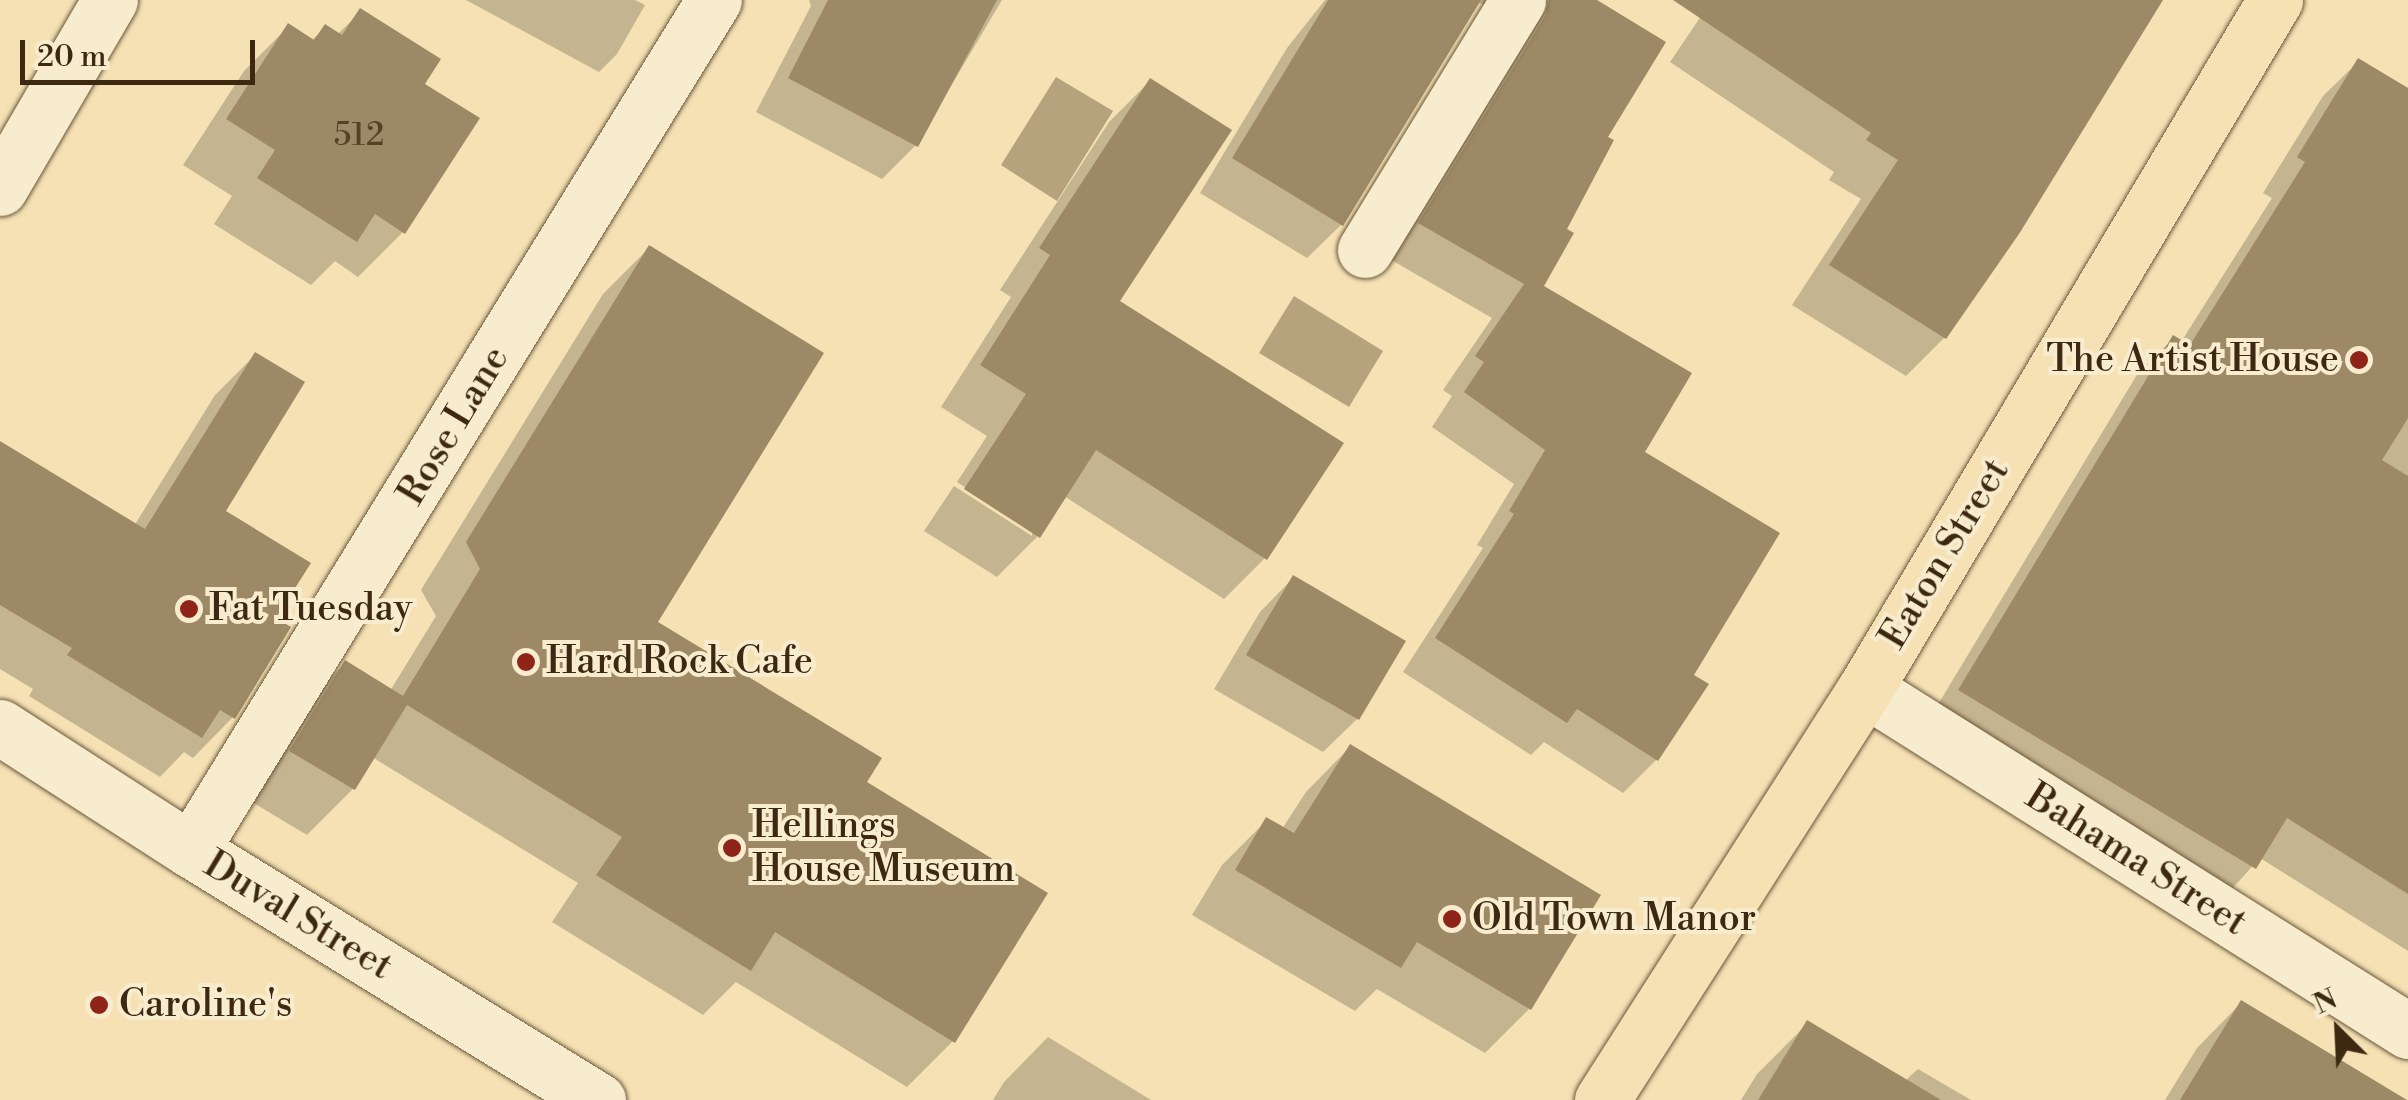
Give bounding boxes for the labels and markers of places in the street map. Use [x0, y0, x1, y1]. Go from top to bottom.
place label: The Artist House [2046, 337, 2339, 383]
marker: The Artist House [2348, 349, 2370, 371]
place label: Fat Tuesday [209, 586, 412, 632]
marker: Fat Tuesday [178, 598, 200, 620]
place label: Hard Rock Cafe [546, 639, 813, 685]
marker: Hard Rock Cafe [515, 651, 537, 673]
place label: Hellings House Museum [752, 803, 1015, 892]
marker: Hellings House Museum [721, 837, 743, 859]
place label: Old Town Manor [1472, 896, 1756, 942]
marker: Old Town Manor [1441, 908, 1463, 930]
place label: Caroline's [119, 982, 292, 1028]
marker: Caroline's [88, 994, 110, 1016]

